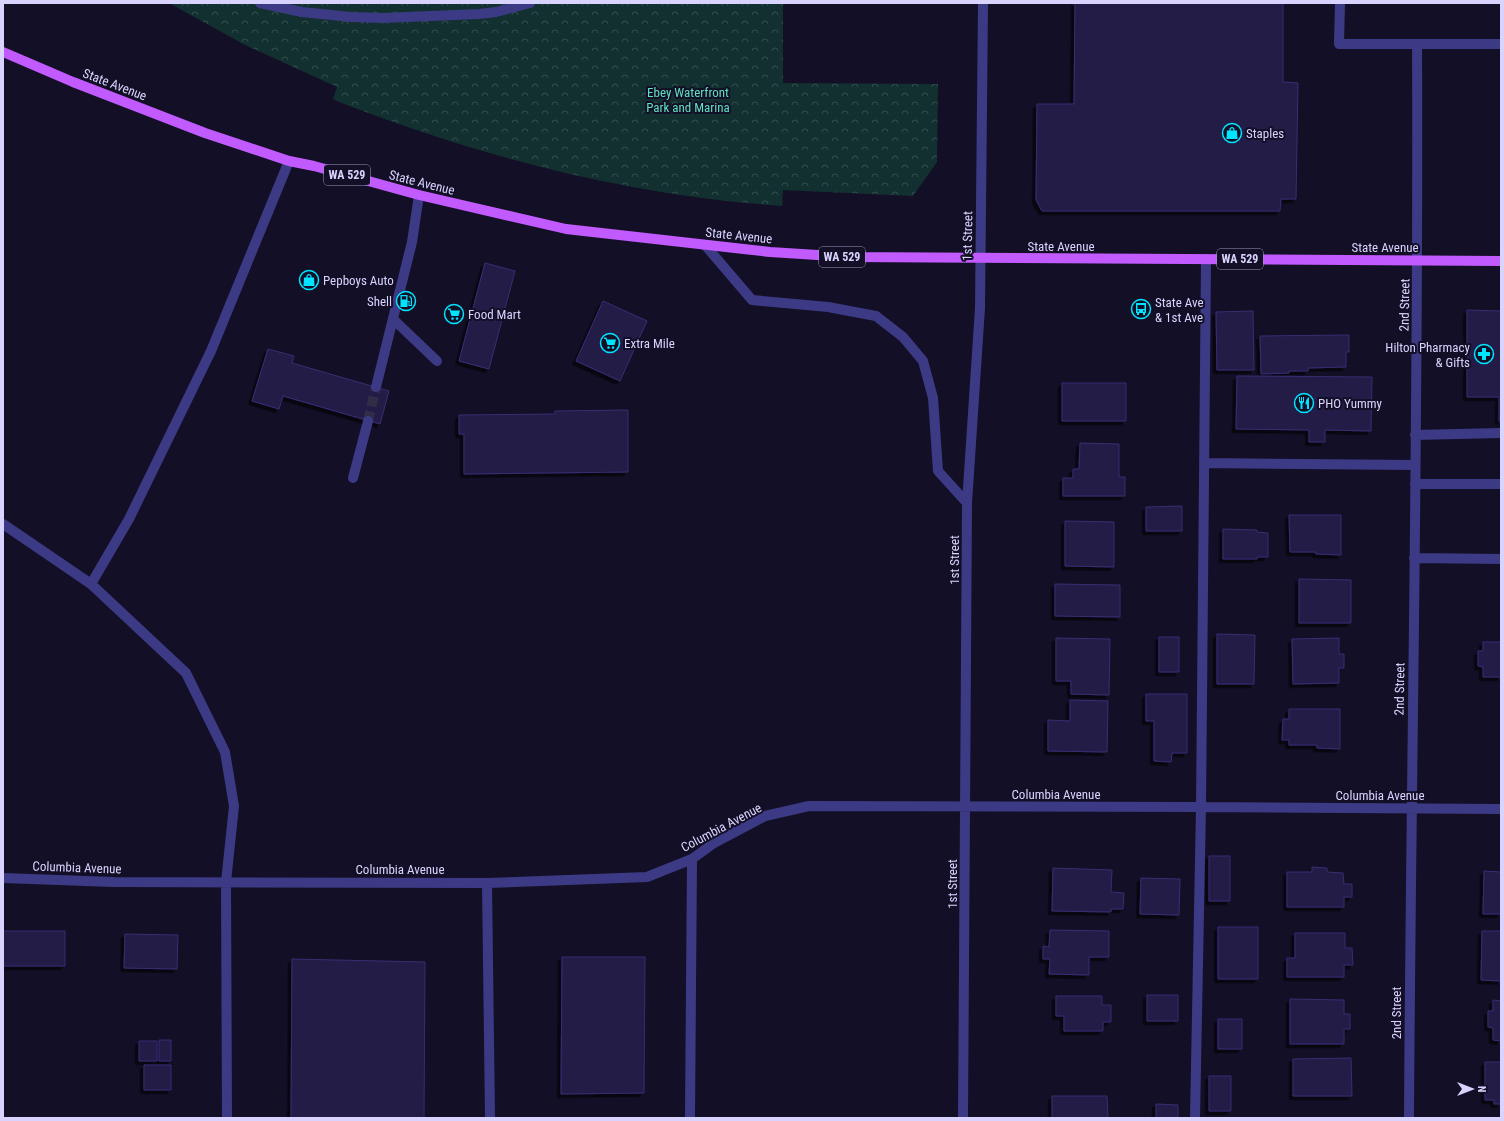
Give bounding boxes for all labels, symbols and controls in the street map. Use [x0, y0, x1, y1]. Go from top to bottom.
street label: State Avenue [81, 65, 149, 104]
park label: Ebey Waterfront Park and Marina [646, 85, 730, 115]
shop icon: Staples [1221, 122, 1243, 144]
place label: Staples [1246, 126, 1284, 141]
road number: WA 529 [324, 165, 370, 185]
street label: State Avenue [387, 167, 456, 198]
street label: 1st Street [960, 211, 975, 261]
street label: State Avenue [705, 225, 773, 246]
street label: State Avenue [1027, 239, 1095, 254]
street label: State Avenue [1351, 240, 1419, 255]
road number: WA 529 [819, 247, 865, 267]
road number: WA 529 [1217, 249, 1263, 269]
shop icon: Pepboys Auto [298, 269, 320, 291]
place label: Pepboys Auto [323, 273, 394, 288]
street label: 2nd Street [1397, 278, 1412, 331]
fuel station icon: Shell [395, 290, 417, 312]
place label: Shell [367, 294, 392, 309]
place label: State Ave & 1st Ave [1155, 295, 1204, 325]
bus stop icon: State Ave & 1st Ave [1130, 298, 1152, 320]
supermarket icon: Food Mart [443, 303, 465, 325]
place label: Food Mart [468, 307, 521, 322]
supermarket icon: Extra Mile [599, 332, 621, 354]
place label: Extra Mile [624, 336, 675, 351]
place label: Hilton Pharmacy & Gifts [1385, 340, 1471, 370]
pharmacy icon: Hilton Pharmacy & Gifts [1473, 343, 1495, 365]
restaurant icon: PHO Yummy [1293, 392, 1315, 414]
place label: PHO Yummy [1318, 396, 1383, 411]
street label: 1st Street [947, 535, 962, 585]
street label: 2nd Street [1392, 662, 1407, 715]
street label: Columbia Avenue [1012, 787, 1100, 802]
street label: Columbia Avenue [1336, 788, 1424, 803]
street label: Columbia Avenue [678, 800, 764, 855]
street label: Columbia Avenue [32, 858, 122, 877]
street label: 1st Street [945, 859, 960, 909]
street label: Columbia Avenue [356, 862, 444, 877]
street label: 2nd Street [1389, 987, 1404, 1039]
north arrow [1452, 1069, 1492, 1109]
text: N [1475, 1086, 1488, 1093]

